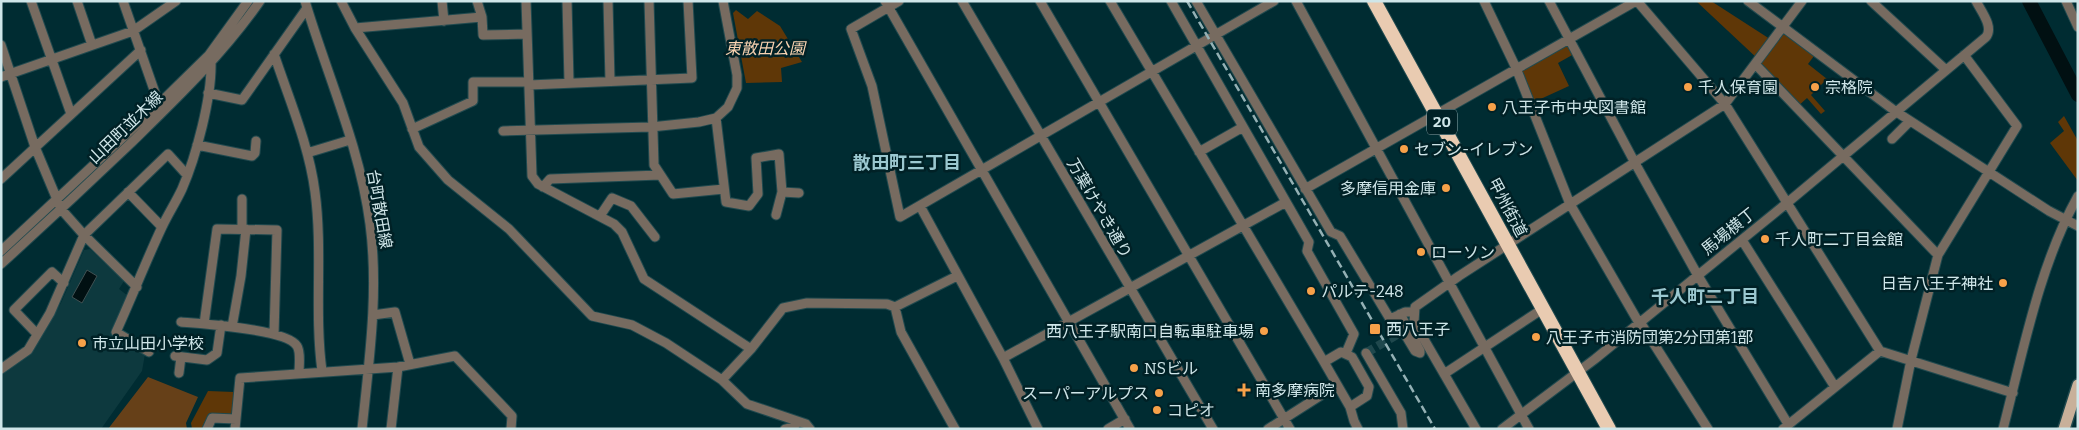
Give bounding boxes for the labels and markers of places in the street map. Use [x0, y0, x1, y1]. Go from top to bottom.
place label: 千人保育園 [1698, 78, 1778, 97]
place label: 宗格院 [1825, 78, 1873, 97]
marker: 千人保育園 [1682, 81, 1694, 93]
marker: 宗格院 [1809, 81, 1821, 93]
place label: 八王子市中央図書館 [1502, 98, 1646, 117]
marker: 八王子市中央図書館 [1486, 101, 1498, 113]
place label: セブン-イレブン [1414, 140, 1533, 159]
marker: セブン-イレブン [1398, 143, 1410, 155]
place label: 多摩信用金庫 [1340, 179, 1436, 198]
marker: 多摩信用金庫 [1440, 182, 1452, 194]
place label: 千人町二丁目会館 [1775, 230, 1903, 249]
marker: 千人町二丁目会館 [1759, 233, 1771, 245]
place label: ローソン [1431, 243, 1495, 262]
marker: ローソン [1415, 246, 1427, 258]
place label: 日吉八王子神社 [1881, 274, 1993, 293]
marker: 日吉八王子神社 [1997, 277, 2009, 289]
place label: パルテ-248 [1321, 282, 1404, 301]
marker: パルテ-248 [1305, 285, 1317, 297]
place label: 西八王子 [1386, 320, 1450, 339]
place label: 西八王子駅南口自転車駐車場 [1046, 322, 1254, 341]
marker: 西八王子 [1368, 322, 1382, 336]
marker: 西八王子駅南口自転車駐車場 [1258, 325, 1270, 337]
place label: 八王子市消防団第2分団第1部 [1546, 328, 1753, 347]
marker: 八王子市消防団第2分団第1部 [1530, 331, 1542, 343]
place label: 市立山田小学校 [92, 334, 204, 353]
marker: 市立山田小学校 [76, 337, 88, 349]
place label: NSビル [1144, 359, 1198, 378]
marker: NSビル [1128, 362, 1140, 374]
place label: 南多摩病院 [1255, 381, 1335, 400]
marker: 南多摩病院 [1237, 383, 1251, 397]
place label: スーパーアルプス [1022, 384, 1149, 403]
marker: スーパーアルプス [1153, 387, 1165, 399]
place label: コピオ [1167, 401, 1215, 420]
marker: コピオ [1151, 404, 1163, 416]

